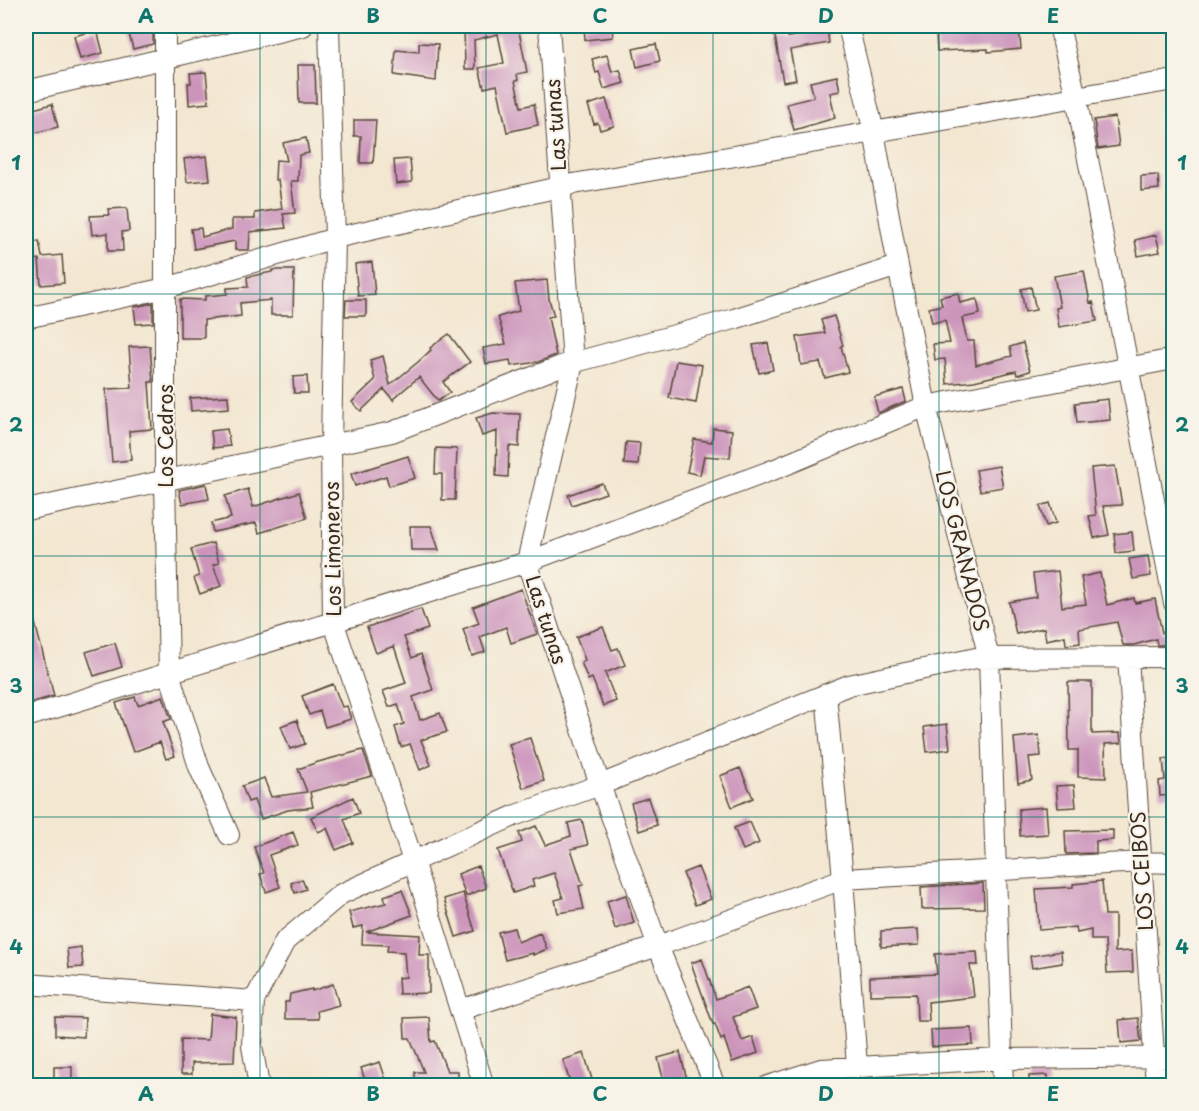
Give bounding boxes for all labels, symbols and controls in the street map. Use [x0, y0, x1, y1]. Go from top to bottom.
text: A [138, 0, 154, 30]
text: B [366, 0, 380, 30]
text: C [592, 0, 608, 30]
text: D [818, 0, 834, 30]
text: E [1047, 0, 1059, 30]
street label: Las tunas [537, 78, 573, 172]
text: 1 [11, 147, 21, 177]
text: 1 [1177, 147, 1187, 177]
street label: Los Cedros [150, 384, 180, 488]
text: 2 [9, 409, 23, 439]
text: 2 [1175, 409, 1189, 439]
street label: LOS GRANADOS [928, 467, 998, 635]
street label: Los Limoneros [316, 481, 348, 617]
street label: Las tunas [518, 571, 575, 668]
text: 3 [9, 670, 23, 700]
text: 3 [1175, 670, 1189, 700]
street label: LOS CEIBOS [1122, 810, 1160, 932]
text: 4 [9, 931, 23, 961]
text: 4 [1175, 931, 1189, 961]
text: A [138, 1078, 154, 1108]
text: B [366, 1078, 380, 1108]
text: C [592, 1078, 608, 1108]
text: D [818, 1078, 834, 1108]
text: E [1047, 1078, 1059, 1108]

